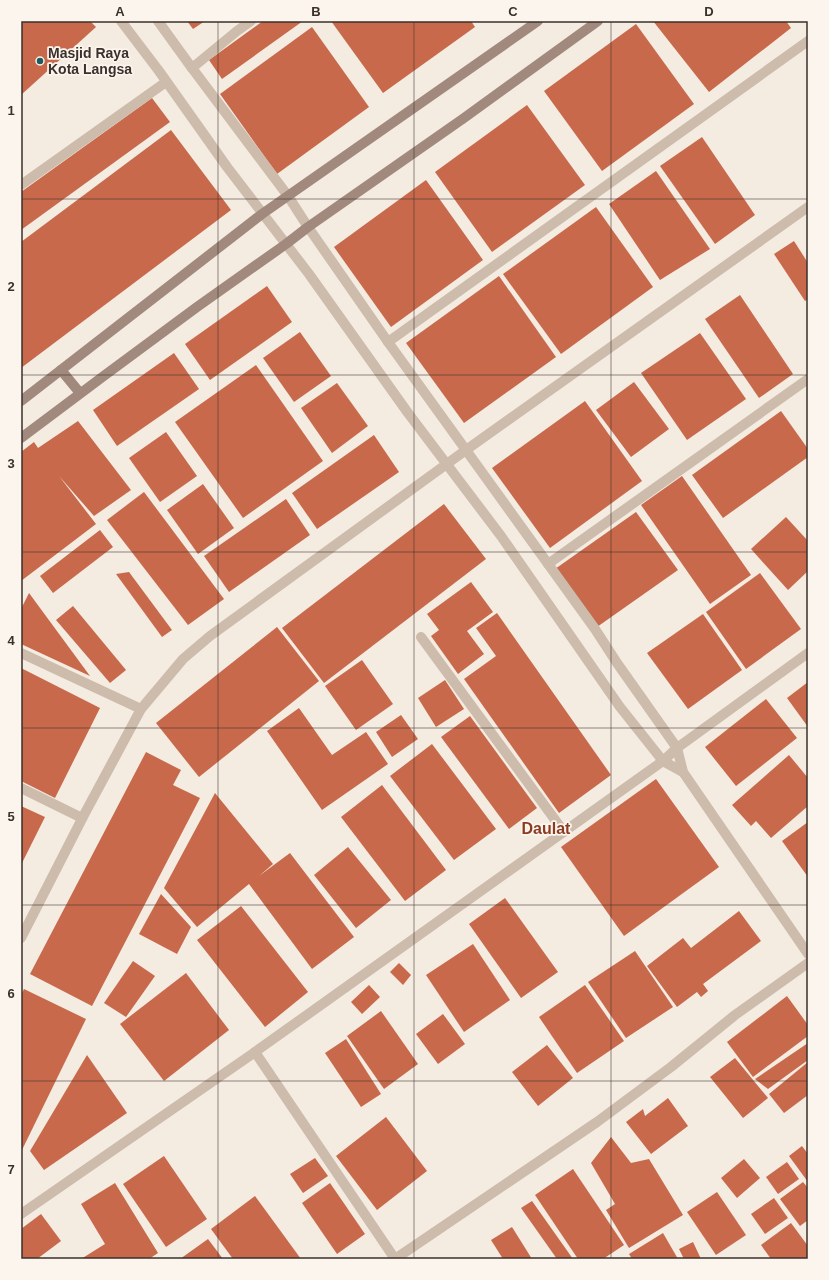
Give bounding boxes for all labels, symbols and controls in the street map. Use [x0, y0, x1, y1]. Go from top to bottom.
text: A [115, 4, 125, 19]
text: B [311, 4, 321, 19]
text: C [508, 4, 518, 19]
text: D [704, 4, 714, 19]
place label: Masjid Raya Kota Langsa [48, 45, 132, 77]
marker: Masjid Raya Kota Langsa [35, 56, 45, 66]
text: 1 [7, 103, 15, 118]
text: 2 [7, 279, 15, 294]
text: 3 [7, 456, 15, 471]
text: 4 [7, 633, 15, 648]
text: 5 [7, 809, 15, 824]
district label: Daulat [522, 820, 571, 837]
text: 6 [7, 986, 15, 1001]
text: 7 [7, 1162, 15, 1177]

